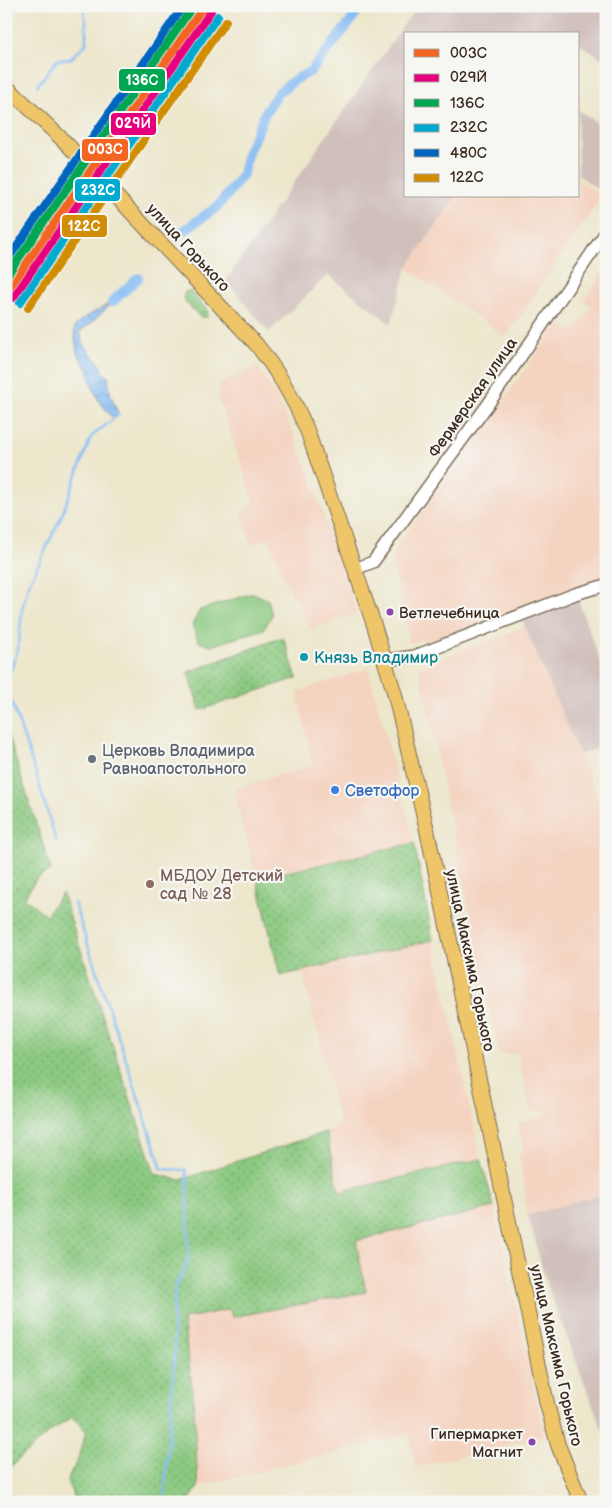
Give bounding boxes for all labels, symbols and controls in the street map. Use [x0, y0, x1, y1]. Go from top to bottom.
legend [404, 32, 580, 198]
text: 003С [450, 44, 487, 63]
line badge: 136С [118, 68, 166, 92]
text: 029Й [450, 68, 487, 87]
text: 136С [126, 72, 158, 89]
text: 136С [450, 94, 484, 113]
line badge: 029Й [110, 112, 157, 136]
text: 029Й [115, 113, 151, 132]
text: 232C [450, 118, 488, 137]
line badge: 003С [81, 138, 129, 162]
text: 003С [87, 141, 123, 158]
text: 480С [450, 144, 487, 163]
text: 122С [450, 168, 484, 187]
line badge: 232C [74, 178, 121, 202]
text: 232C [81, 182, 115, 199]
street label: улица Горького [142, 200, 234, 296]
line badge: 122С [61, 214, 108, 238]
text: 122С [68, 218, 100, 235]
street label: Фермерская улица [425, 334, 522, 461]
place label: Ветлечебница [399, 604, 500, 623]
marker: Ветлечебница [385, 607, 395, 617]
place label: Князь Владимир [314, 649, 438, 668]
marker: Князь Владимир [298, 651, 310, 663]
place label: Церковь Владимира Равноапостольного [102, 742, 255, 779]
marker: Церковь Владимира Равноапостольного [86, 753, 98, 765]
place label: Светофор [345, 782, 419, 801]
marker: Светофор [329, 784, 341, 796]
place label: МБДОУ Детский сад № 28 [160, 867, 283, 904]
street label: улица Максима Горького [441, 868, 498, 1053]
marker: МБДОУ Детский сад № 28 [144, 878, 156, 890]
street label: улица Максима Горького [525, 1263, 586, 1448]
place label: Гипермаркет Магнит [430, 1425, 523, 1462]
marker: Гипермаркет Магнит [527, 1437, 537, 1447]

